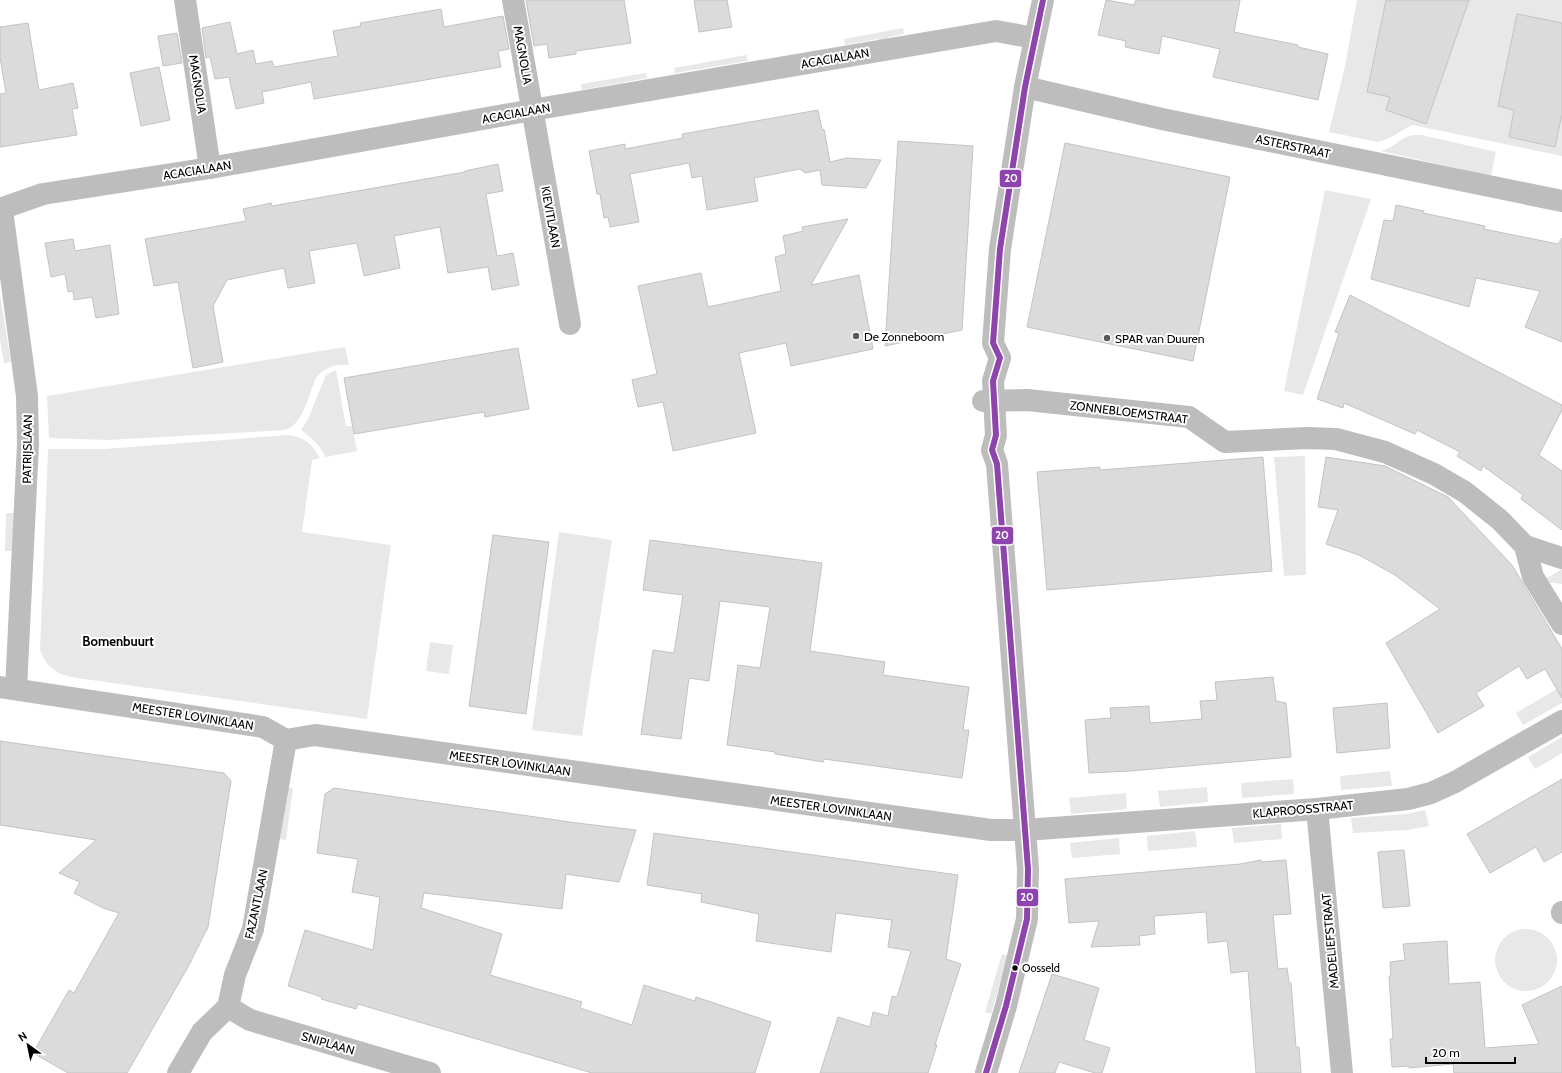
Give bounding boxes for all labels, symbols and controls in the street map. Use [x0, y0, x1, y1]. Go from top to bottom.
street label: MAGNOLIA [510, 25, 536, 86]
street label: ACACIALAAN [800, 45, 870, 71]
street label: MAGNOLIA [186, 54, 210, 115]
street label: ACACIALAAN [481, 100, 551, 126]
street label: ASTERSTRAAT [1254, 131, 1332, 161]
street label: ACACIALAAN [162, 157, 232, 183]
line badge: 20 [999, 169, 1022, 188]
text: 20 [1004, 171, 1018, 185]
street label: KIEVITLAAN [538, 185, 564, 249]
place label: De Zonneboom [864, 329, 944, 344]
marker: De Zonneboom [851, 331, 861, 341]
place label: SPAR van Duuren [1115, 331, 1205, 346]
marker: SPAR van Duuren [1102, 333, 1112, 343]
street label: ZONNEBLOEMSTRAAT [1069, 397, 1189, 427]
street label: PATRIJSLAAN [19, 414, 35, 484]
line badge: 20 [991, 526, 1014, 545]
text: 20 [995, 528, 1009, 542]
district label: Bomenbuurt [82, 633, 154, 649]
street label: MEESTER LOVINKLAAN [131, 699, 255, 733]
street label: MEESTER LOVINKLAAN [448, 747, 572, 779]
street label: MEESTER LOVINKLAAN [769, 792, 893, 824]
street label: KLAPROOSSTRAAT [1252, 797, 1355, 821]
street label: FAZANTLAAN [241, 868, 271, 940]
line badge: 20 [1016, 888, 1039, 907]
text: 20 [1020, 890, 1034, 904]
street label: MADELIEFSTRAAT [1318, 892, 1342, 989]
place label: Oosseld [1022, 961, 1060, 975]
marker: Oosseld [1010, 963, 1020, 973]
north arrow [8, 1025, 48, 1065]
street label: SNIPLAAN [300, 1028, 356, 1058]
text: N [15, 1029, 30, 1045]
scale bar [1426, 1039, 1515, 1065]
text: 20 m [1432, 1045, 1460, 1060]

